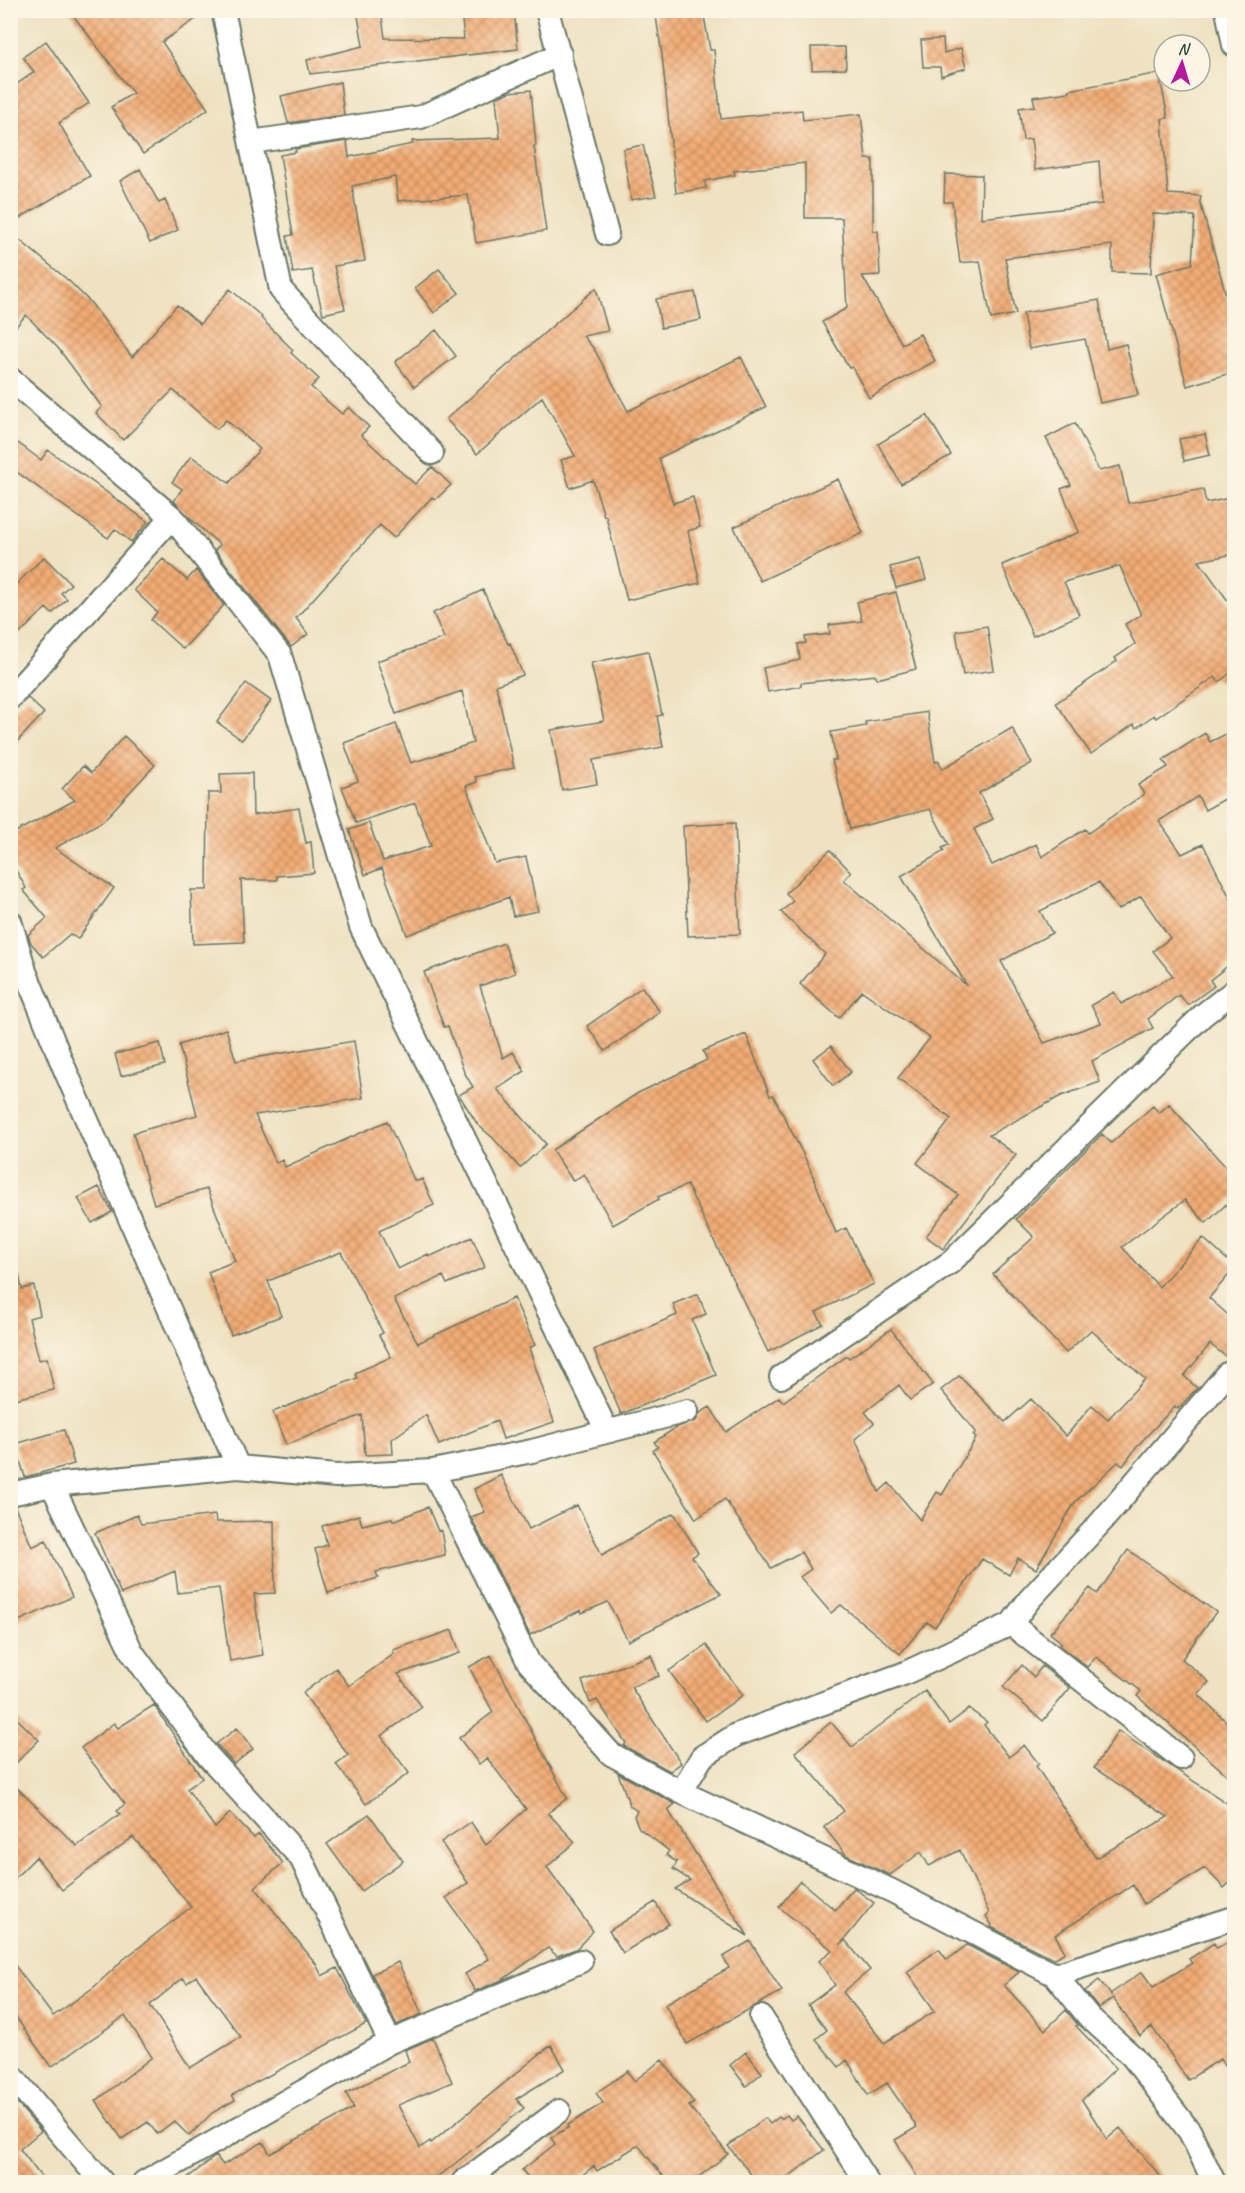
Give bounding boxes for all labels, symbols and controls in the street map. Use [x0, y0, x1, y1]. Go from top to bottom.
north arrow [1152, 33, 1212, 93]
text: N [1177, 39, 1192, 60]

